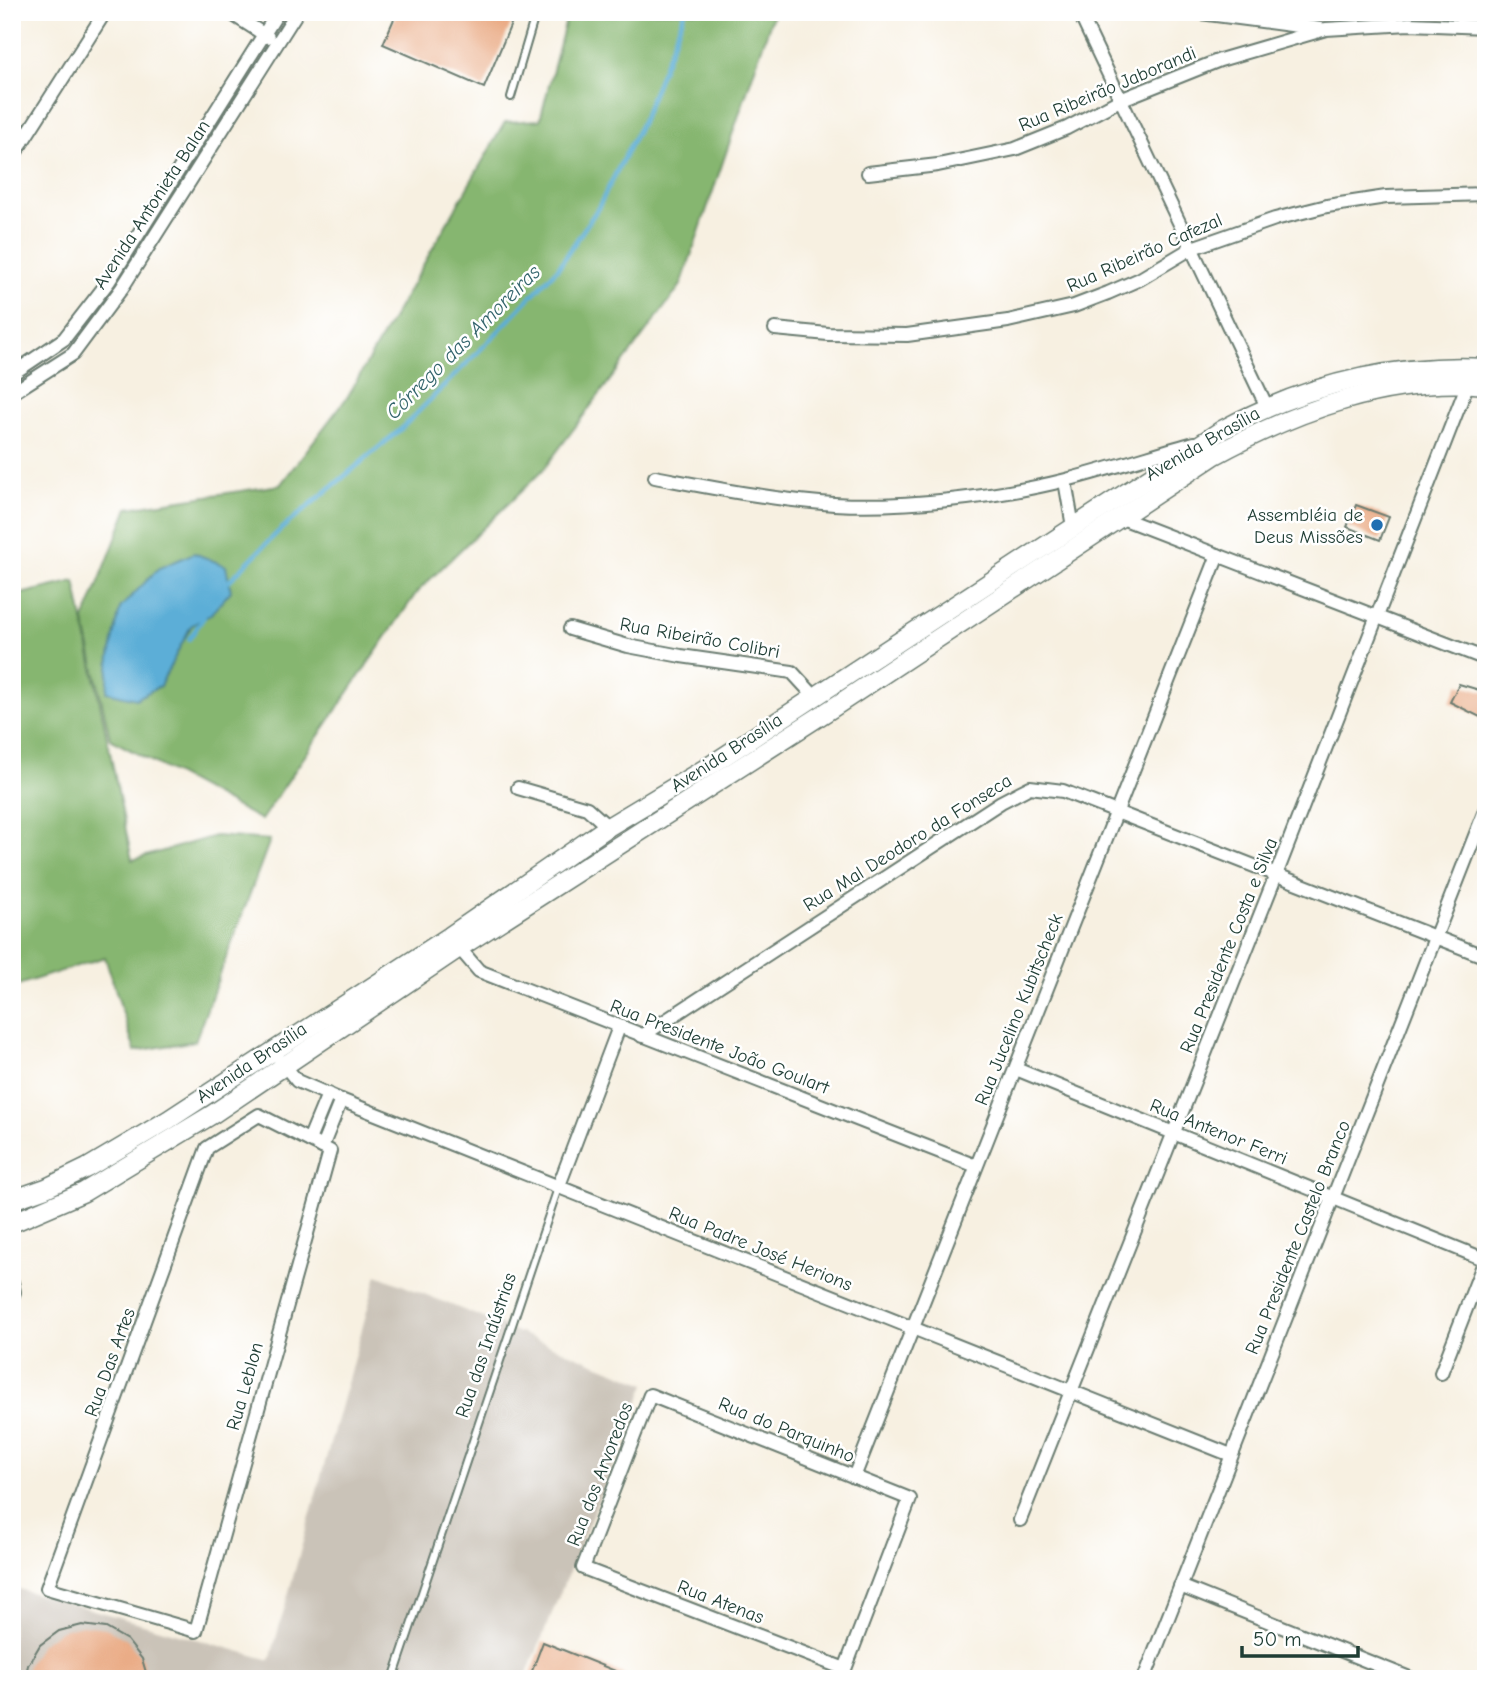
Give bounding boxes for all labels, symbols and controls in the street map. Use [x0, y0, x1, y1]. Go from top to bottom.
street label: Rua Ribeirão Jaborandi [1015, 42, 1199, 136]
street label: Avenida Antonieta Balan [89, 116, 215, 293]
street label: Rua Ribeirão Cafezal [1063, 209, 1225, 297]
water label: Córrego das Amoreiras [381, 260, 545, 424]
street label: Avenida Brasília [1141, 402, 1264, 486]
place label: Assembléia de Deus Missões [1247, 504, 1363, 548]
marker: Assembléia de Deus Missões [1369, 517, 1385, 533]
street label: Rua Ribeirão Colibri [618, 613, 782, 663]
street label: Avenida Brasília [667, 709, 786, 797]
street label: Rua Mal Deodoro da Fonseca [799, 769, 1016, 916]
street label: Rua Presidente Costa e Silva [1176, 834, 1282, 1056]
street label: Rua Jucelino Kubitscheck [970, 910, 1068, 1109]
street label: Rua Presidente João Goulart [607, 995, 833, 1099]
street label: Avenida Brasília [192, 1018, 311, 1108]
street label: Rua Antenor Ferri [1147, 1094, 1291, 1170]
street label: Rua Presidente Castelo Branco [1241, 1117, 1355, 1358]
street label: Rua Padre José Herions [666, 1202, 856, 1296]
street label: Rua das Indústrias [451, 1270, 521, 1421]
street label: Rua Das Artes [80, 1305, 140, 1420]
street label: Rua Leblon [222, 1340, 268, 1433]
street label: Rua do Parquinho [715, 1393, 858, 1467]
street label: Rua dos Arvoredos [562, 1399, 638, 1549]
street label: Rua Atenas [674, 1575, 767, 1629]
scale bar [1242, 1614, 1358, 1658]
text: 50 m [1253, 1627, 1302, 1651]

